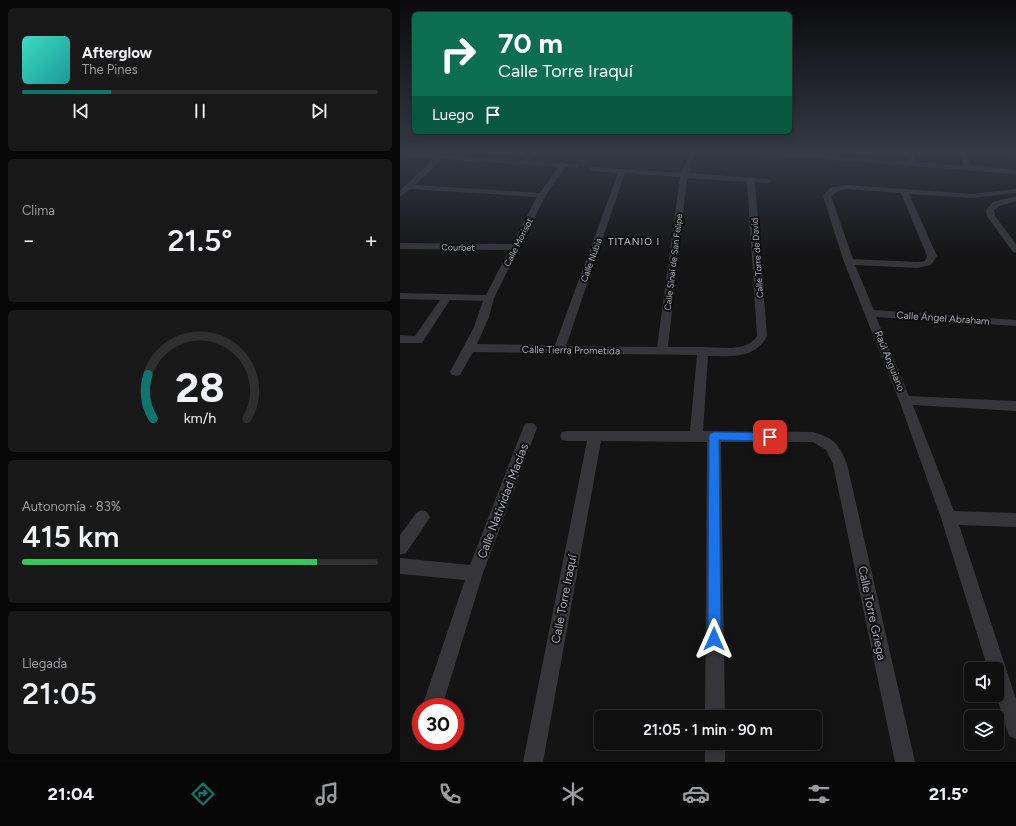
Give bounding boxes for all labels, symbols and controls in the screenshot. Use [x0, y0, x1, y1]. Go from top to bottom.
text: 70 m [498, 26, 563, 60]
icon: right [432, 28, 484, 80]
text: Afterglow [82, 44, 152, 62]
text: Calle Torre Iraquí [498, 60, 633, 82]
text: The Pines [82, 62, 138, 77]
icon: previous [70, 100, 92, 122]
icon: pause [189, 100, 211, 122]
icon: next [308, 100, 330, 122]
icon: arrive [482, 104, 504, 126]
text: Luego [432, 106, 474, 124]
text: Clima [22, 203, 55, 218]
street label: Calle Sinaí de San Felipe [662, 213, 684, 311]
street label: Calle Morisot [501, 215, 535, 268]
street label: Calle Torre de David [749, 218, 765, 298]
text: 21.5° [167, 222, 233, 259]
text: − [22, 227, 36, 254]
text: + [364, 227, 378, 254]
district label: TITANIO I [608, 235, 660, 248]
street label: Calle Nubia [578, 236, 604, 284]
street label: Courbet [441, 241, 475, 253]
street label: Calle Ángel Abraham [896, 308, 990, 328]
street label: Raúl Anguiano [872, 329, 908, 393]
street label: Calle Tierra Prometida [522, 343, 620, 357]
text: 28 [175, 362, 225, 412]
text: km/h [184, 409, 216, 427]
pin [753, 420, 787, 454]
icon: arrive [759, 426, 781, 448]
street label: Calle Natividad Macías [475, 441, 531, 560]
text: Autonomía · 83% [22, 499, 121, 514]
text: 415 km [22, 518, 119, 555]
street label: Calle Torre Iraquí [549, 552, 580, 644]
street label: Calle Torre Griega [855, 565, 889, 661]
position arrow [693, 618, 735, 660]
text: Llegada [22, 656, 67, 671]
map controls [964, 662, 1004, 750]
button: sound [964, 662, 1004, 702]
text: 21:05 [22, 675, 97, 712]
speed limit sign: 30 [412, 698, 464, 750]
button: layers [964, 710, 1004, 750]
text: 21:05 · 1 min · 90 m [643, 721, 773, 739]
icon: directions [189, 780, 217, 808]
icon: music [313, 780, 341, 808]
icon: phone [436, 780, 464, 808]
icon: climate [559, 780, 587, 808]
icon: car [682, 780, 710, 808]
icon: filters [805, 780, 833, 808]
text: 21:04 [48, 783, 94, 805]
text: 21.5° [929, 783, 968, 805]

